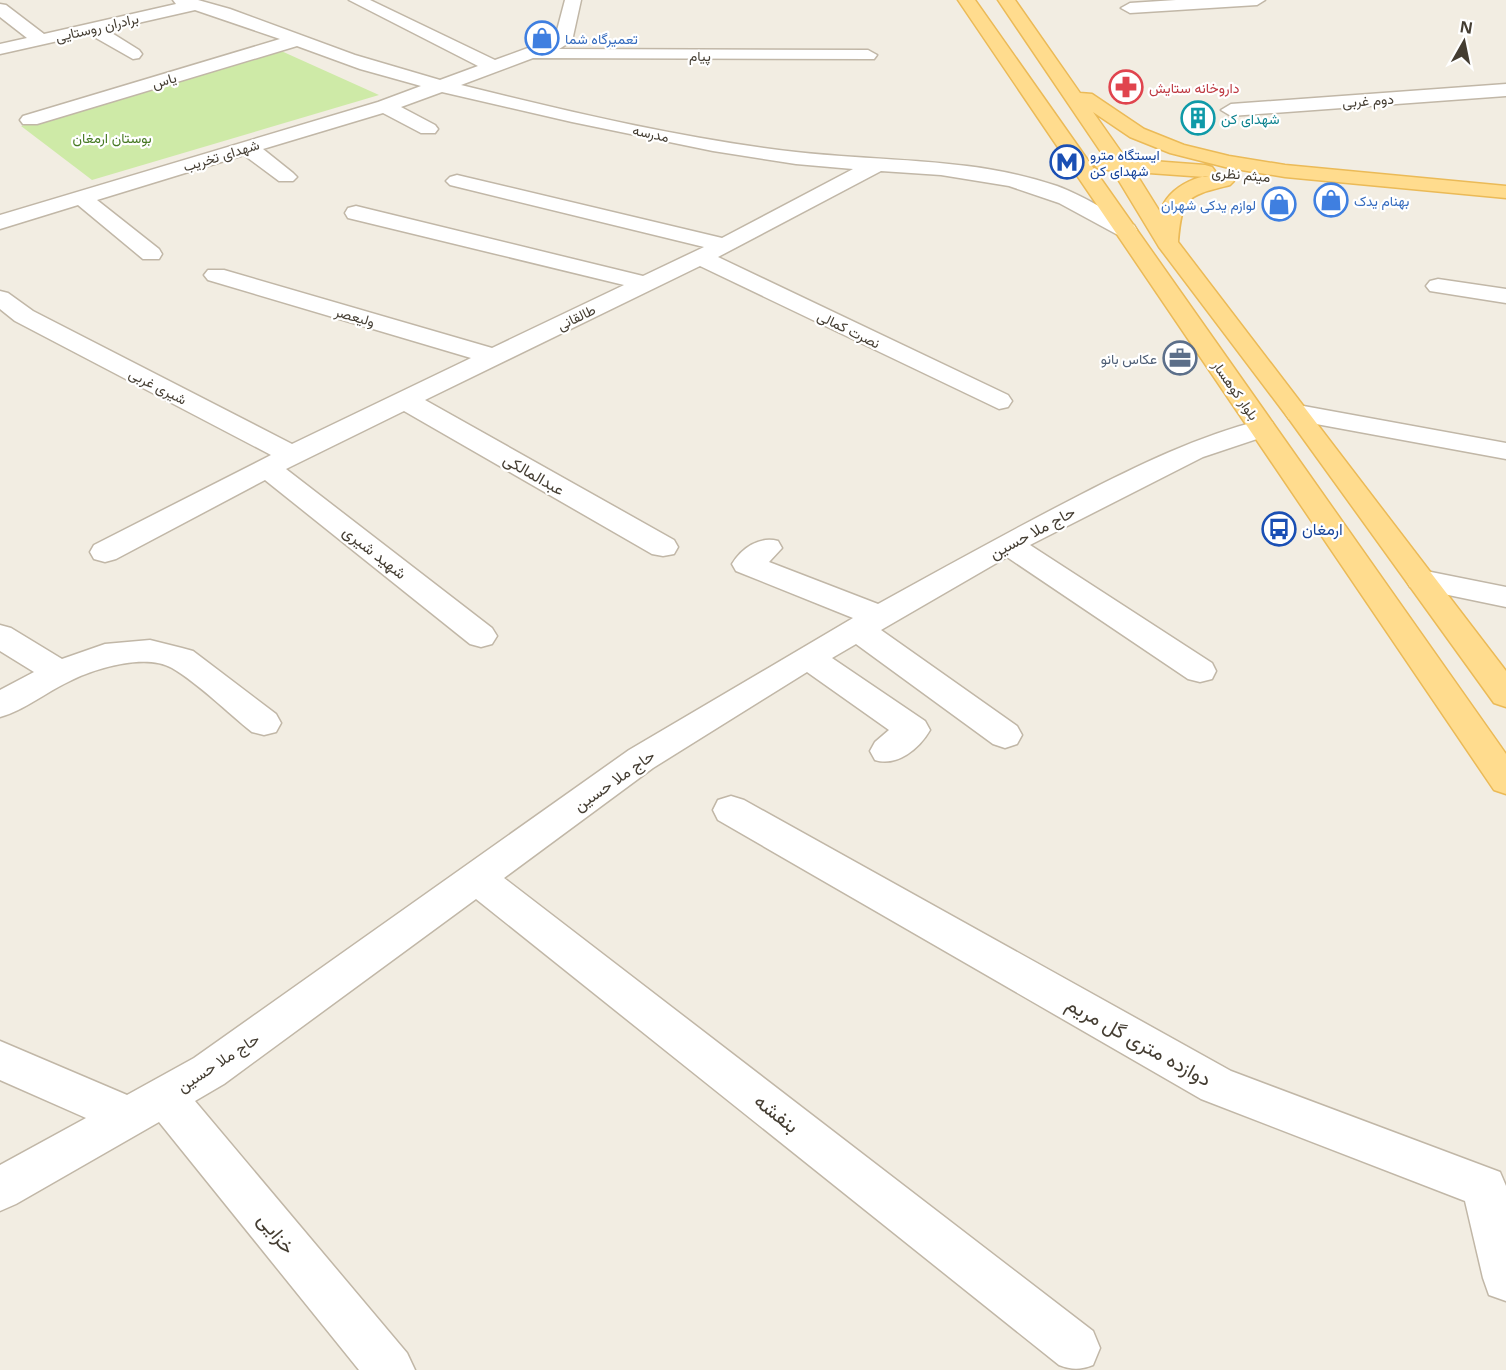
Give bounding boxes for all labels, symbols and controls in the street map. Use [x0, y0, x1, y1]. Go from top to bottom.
street label: برادران روستایی [53, 8, 141, 46]
north arrow [1434, 12, 1494, 72]
text: N [1458, 15, 1474, 39]
shop icon: تعمیرگاه شما [524, 20, 560, 56]
place label: تعمیرگاه شما [565, 29, 638, 48]
street label: پیام [689, 46, 711, 66]
street label: یاس [149, 67, 179, 93]
pharmacy icon: داروخانه ستایش [1108, 69, 1144, 105]
place label: داروخانه ستایش [1149, 78, 1240, 97]
street label: دوم غربی [1342, 89, 1395, 111]
building icon: شهدای کن [1180, 100, 1216, 136]
place label: شهدای کن [1221, 109, 1280, 128]
street label: مدرسه [631, 120, 671, 146]
park label: بوستان ارمغان [72, 128, 152, 147]
street label: شهدای تخریب [181, 134, 261, 176]
metro station icon: ایستگاه مترو شهدای کن [1049, 144, 1085, 180]
place label: ایستگاه مترو شهدای کن [1090, 145, 1160, 180]
street label: میثم نظری [1211, 162, 1271, 186]
shop icon: بهنام یدک [1313, 182, 1349, 218]
shop icon: لوازم یدکی شهران [1261, 186, 1297, 222]
place label: بهنام یدک [1354, 191, 1409, 210]
place label: لوازم یدکی شهران [1161, 195, 1256, 214]
street label: طالقانی [554, 300, 598, 334]
street label: ولیعصر [332, 301, 377, 331]
street label: نصرت کمالی [815, 306, 883, 352]
office icon: عکاس بانو [1162, 340, 1198, 376]
place label: عکاس بانو [1101, 349, 1157, 368]
street label: بلوار کوهسار [1208, 355, 1264, 424]
street label: شیری غربی [126, 363, 190, 409]
street label: عبدالمالکی [499, 448, 569, 500]
street label: حاج ملا حسین [985, 500, 1079, 565]
bus stop icon: ارمغان [1261, 511, 1297, 547]
place label: ارمغان [1302, 518, 1343, 540]
street label: شهید شیری [338, 520, 412, 584]
street label: حاج ملا حسین [569, 744, 660, 817]
street label: دوازده متری گل مریم [1062, 990, 1216, 1092]
street label: حاج ملا حسین [172, 1027, 264, 1098]
street label: بنفشه [749, 1087, 805, 1139]
street label: خزایی [252, 1206, 302, 1260]

